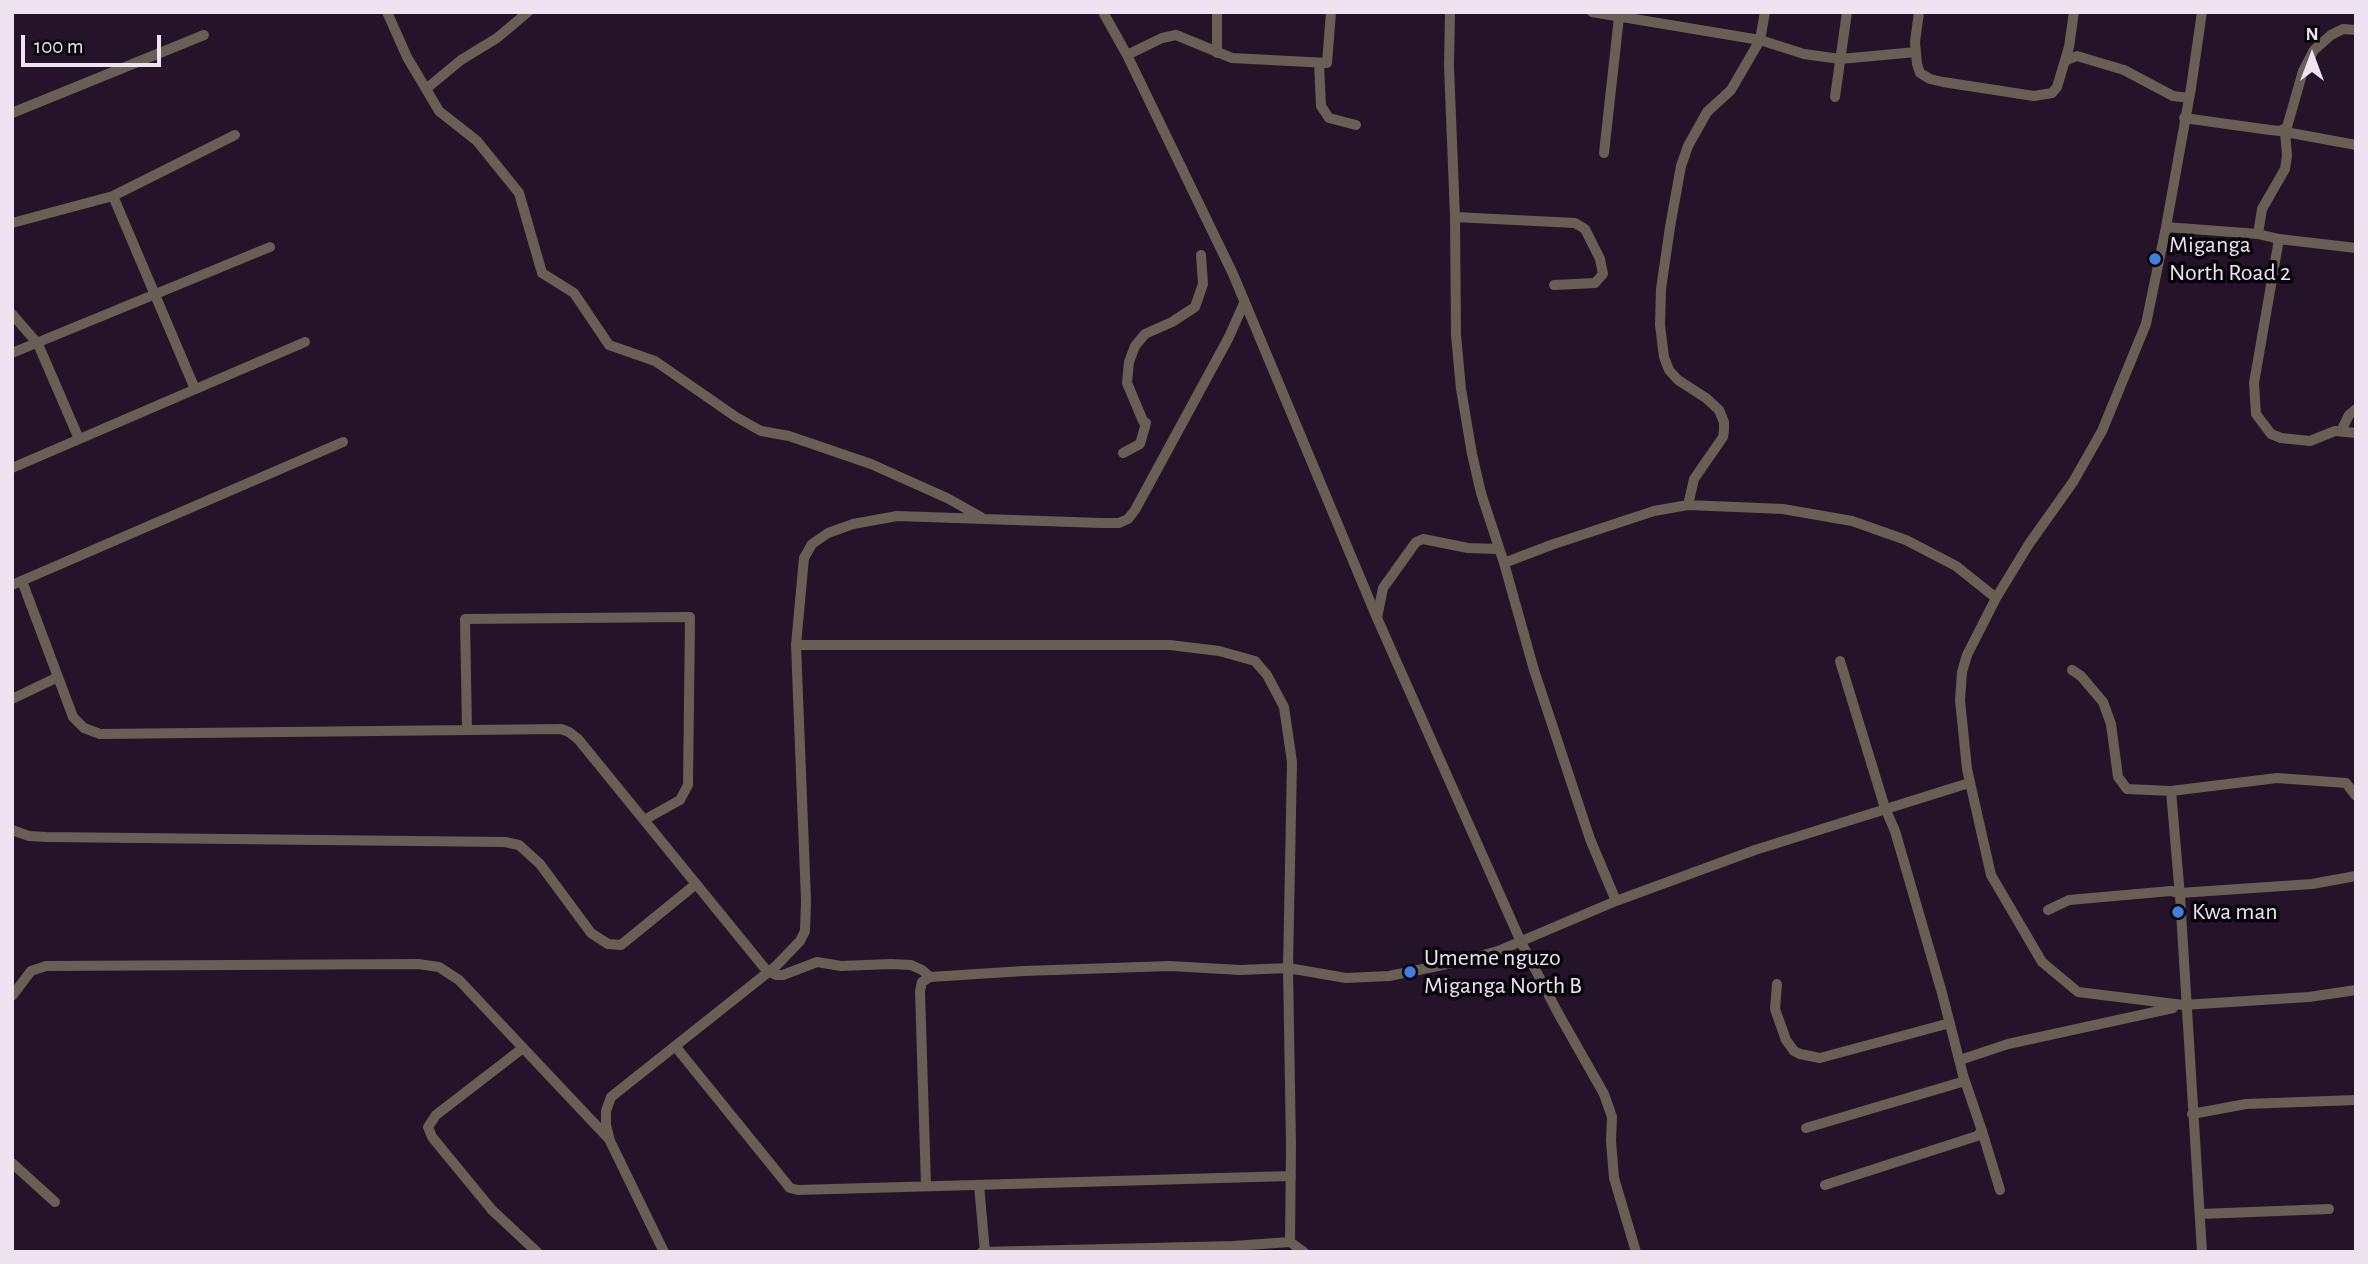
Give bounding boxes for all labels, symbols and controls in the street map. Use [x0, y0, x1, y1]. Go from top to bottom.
scale bar [24, 21, 164, 65]
north arrow [2277, 21, 2347, 91]
text: N [2305, 25, 2319, 44]
text: 100 m [34, 36, 84, 57]
place label: Miganga North Road 2 [2169, 231, 2291, 287]
marker: Miganga North Road 2 [2147, 251, 2163, 267]
place label: Kwa man [2192, 898, 2278, 926]
marker: Kwa man [2170, 904, 2186, 920]
place label: Umeme nguzo Miganga North B [1424, 944, 1582, 1000]
marker: Umeme nguzo Miganga North B [1402, 964, 1418, 980]

